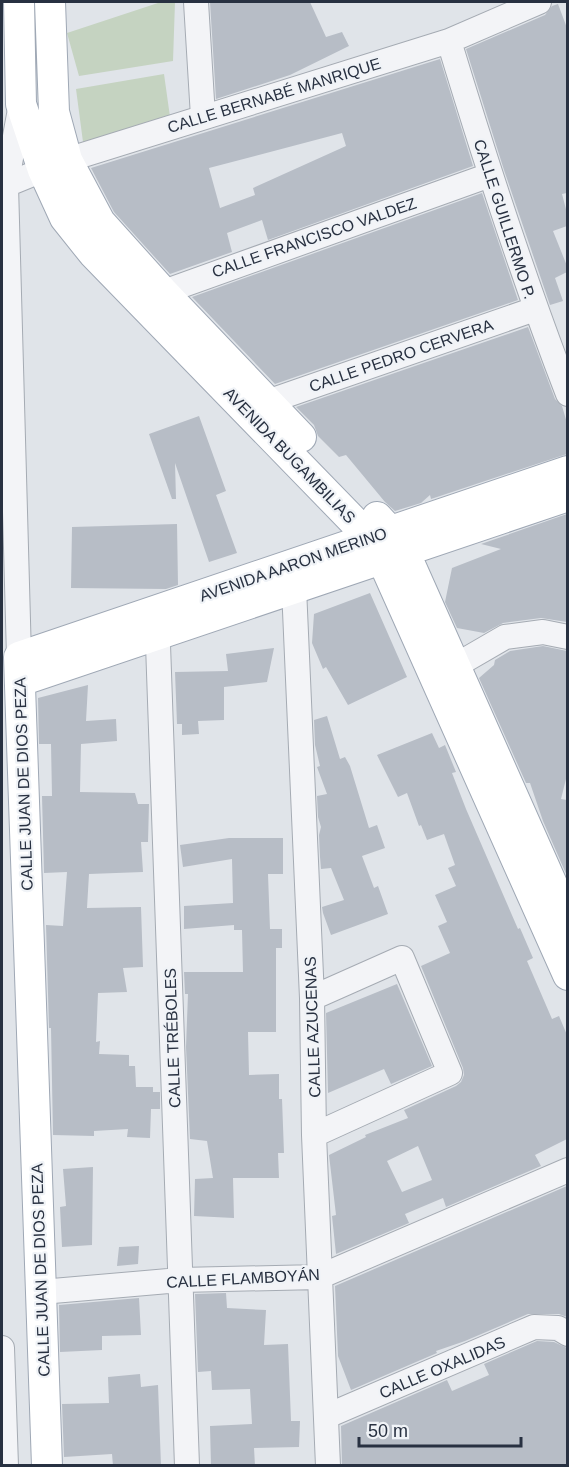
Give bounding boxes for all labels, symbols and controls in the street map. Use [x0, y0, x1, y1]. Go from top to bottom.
street label: CALLE BERNABÉ MANRIQUE [165, 54, 383, 136]
street label: CALLE GUILLERMO P. [471, 137, 538, 301]
street label: CALLE FRANCISCO VALDEZ [210, 194, 419, 280]
street label: CALLE PEDRO CERVERA [307, 316, 496, 395]
street label: AVENIDA BUGAMBILIAS [221, 384, 359, 526]
street label: AVENIDA AARON MERINO [197, 524, 389, 605]
street label: CALLE JUAN DE DIOS PEZA [11, 677, 36, 891]
street label: CALLE AZUCENAS [302, 956, 323, 1098]
street label: CALLE TRÉBOLES [161, 968, 183, 1108]
street label: CALLE JUAN DE DIOS PEZA [28, 1163, 53, 1377]
street label: CALLE FLAMBOYÁN [166, 1265, 320, 1291]
street label: CALLE OXALIDAS [377, 1333, 508, 1402]
scale bar [359, 1410, 521, 1448]
text: 50 m [368, 1421, 408, 1441]

